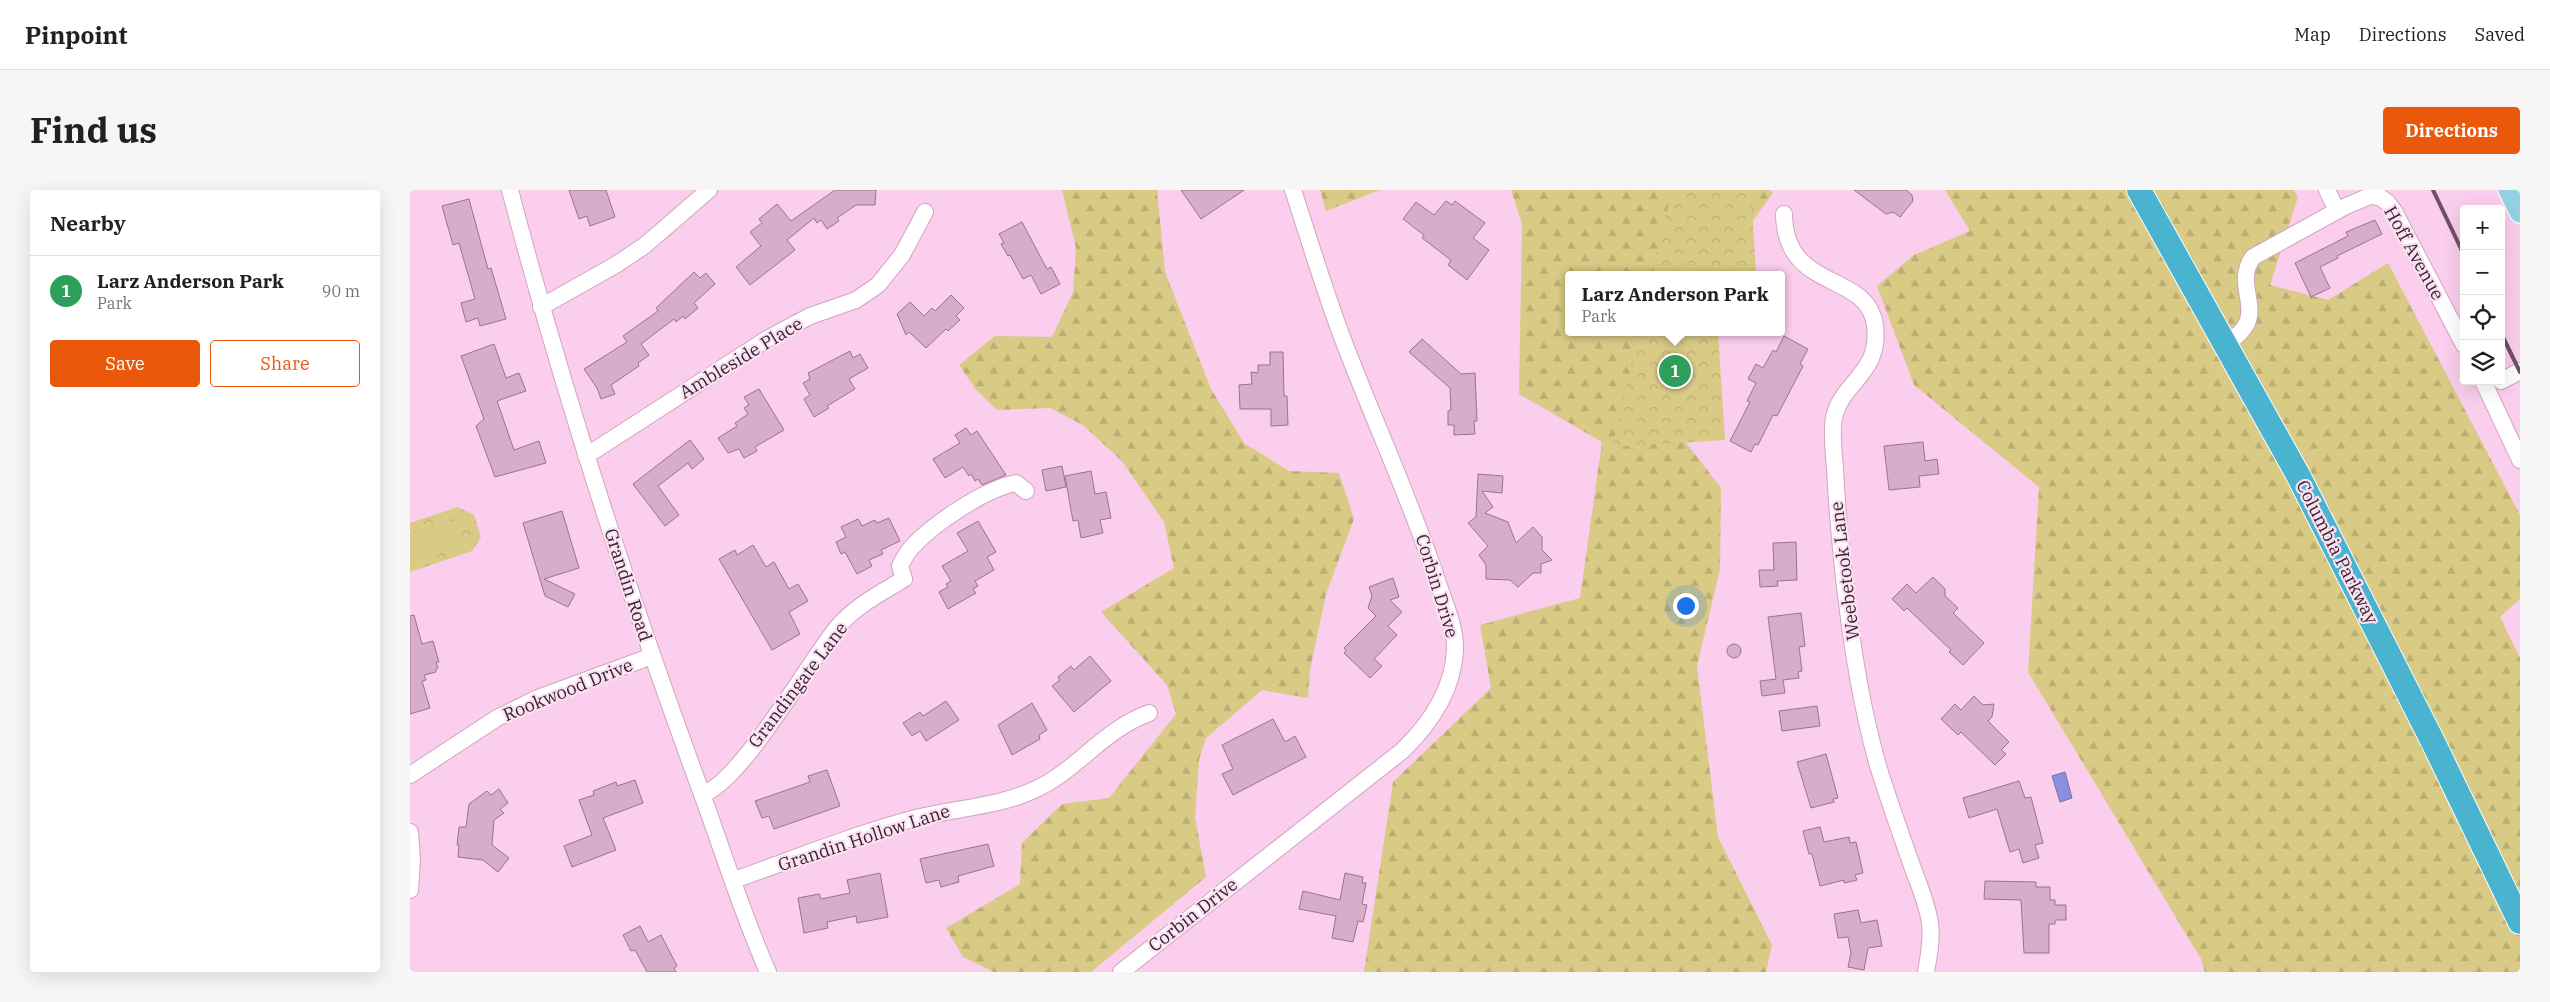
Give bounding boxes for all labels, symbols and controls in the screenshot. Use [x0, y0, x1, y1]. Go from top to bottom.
text: Pinpoint [25, 19, 127, 51]
text: Map [2294, 23, 2331, 46]
text: Directions [2359, 23, 2447, 46]
text: Saved [2475, 23, 2525, 46]
text: Find us [30, 107, 157, 153]
button: Directions [2383, 107, 2520, 154]
street label: Hoff Avenue [2379, 202, 2450, 304]
map controls [2460, 205, 2505, 385]
button: + [2460, 205, 2505, 250]
text: Nearby [50, 209, 126, 237]
button: − [2460, 250, 2505, 295]
text: Larz Anderson Park [97, 269, 284, 293]
popup [1565, 271, 1785, 336]
text: 1 [61, 281, 71, 301]
text: 90 m [322, 281, 360, 301]
text: Larz Anderson Park [1582, 282, 1768, 306]
text: Park [97, 293, 132, 313]
button: locate [2460, 295, 2505, 340]
text: Park [1582, 306, 1616, 326]
street label: Ambleside Place [675, 312, 807, 403]
button: Save [50, 340, 200, 387]
button: Share [210, 340, 360, 387]
button: layers [2460, 340, 2505, 385]
pin: 1 [1659, 352, 1691, 390]
street label: Columbia Parkway [2291, 476, 2384, 628]
street label: Weebetook Lane [1825, 500, 1864, 642]
street label: Grandin Road [599, 525, 658, 644]
street label: Corbin Drive [1411, 531, 1464, 640]
your location [1673, 593, 1699, 619]
street label: Grandingate Lane [743, 617, 852, 752]
street label: Rookwood Drive [500, 653, 636, 726]
street label: Grandin Hollow Lane [775, 799, 953, 876]
street label: Corbin Drive [1143, 873, 1242, 957]

